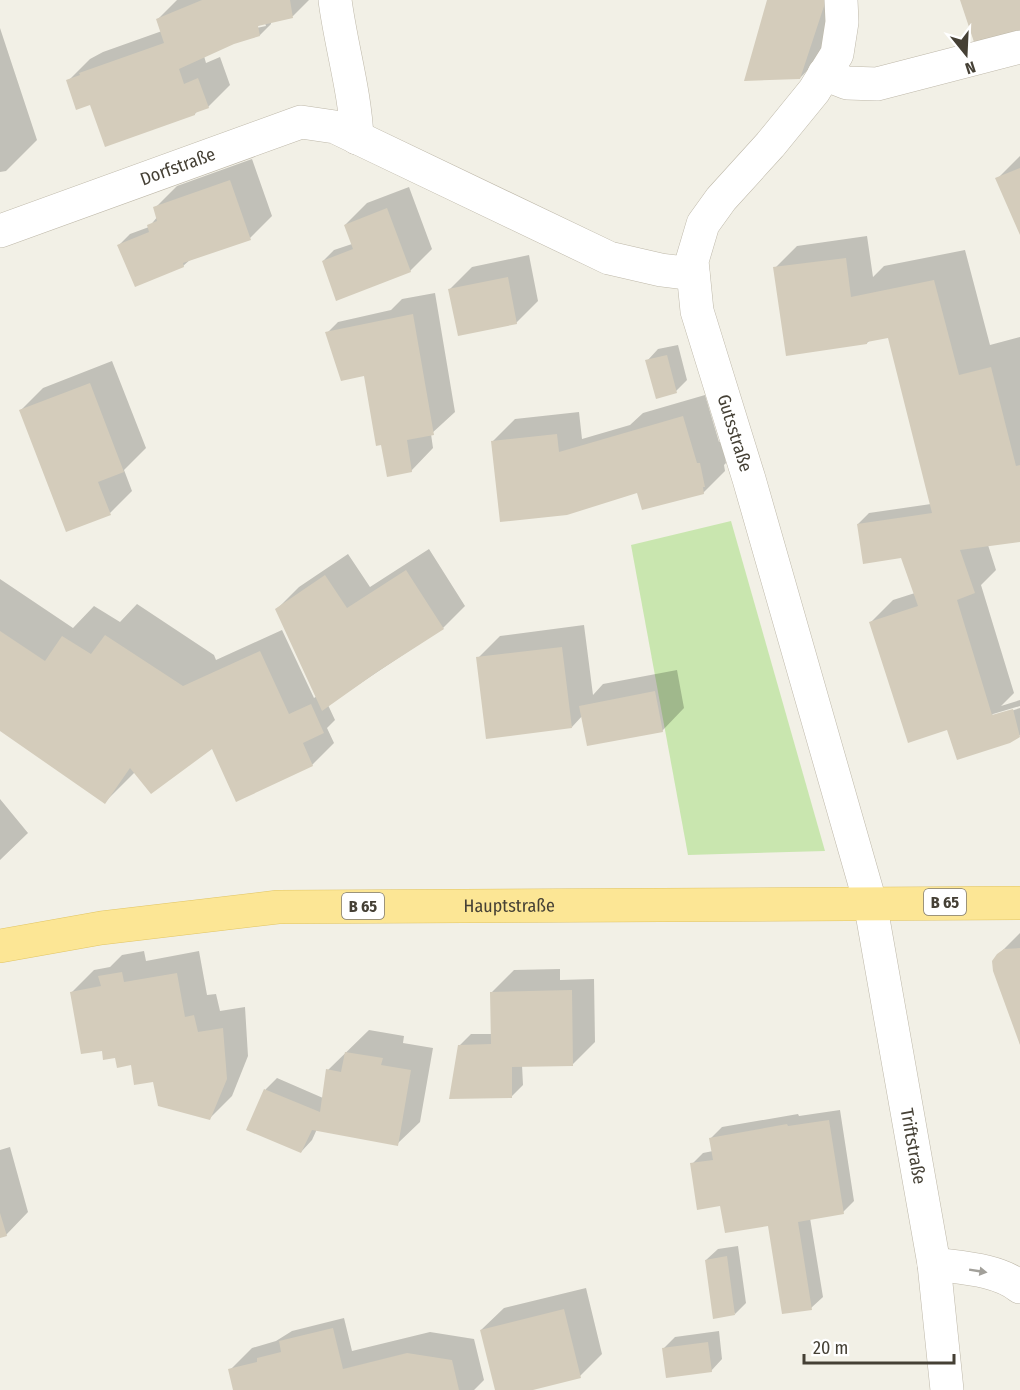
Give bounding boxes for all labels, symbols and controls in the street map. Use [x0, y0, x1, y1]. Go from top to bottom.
north arrow [936, 24, 996, 84]
text: N [963, 57, 978, 78]
street label: Dorfstraße [137, 143, 218, 190]
street label: Gutsstraße [712, 392, 757, 475]
road number: B 65 [924, 889, 966, 915]
road number: B 65 [342, 893, 384, 919]
street label: Hauptstraße [463, 895, 555, 917]
street label: Triftstraße [896, 1106, 931, 1186]
one-way arrow [969, 1267, 988, 1276]
scale bar [804, 1327, 954, 1365]
text: 20 m [813, 1337, 848, 1359]

